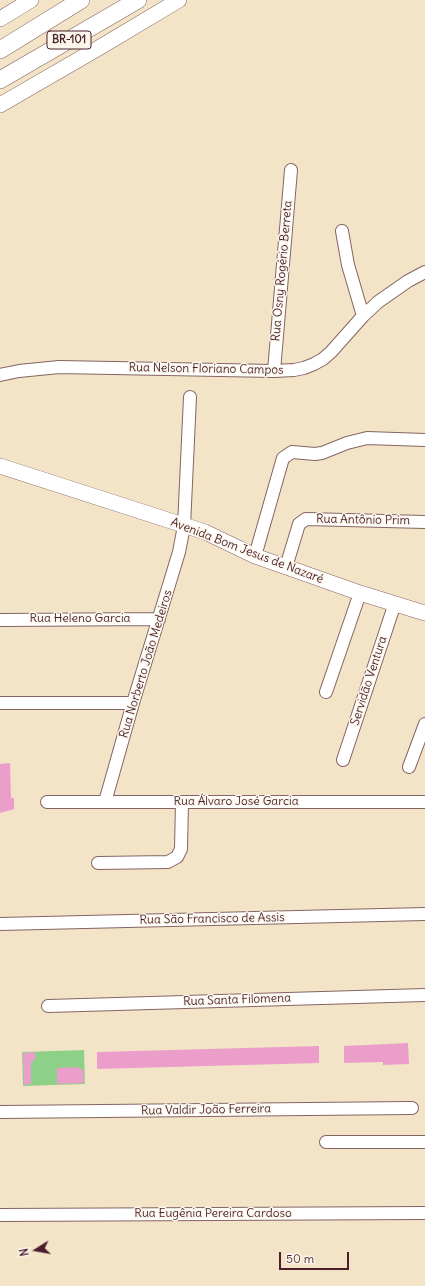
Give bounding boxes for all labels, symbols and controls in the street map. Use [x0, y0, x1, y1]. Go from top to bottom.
road number: BR-101 [47, 31, 91, 49]
street label: Rua Osny Rogério Berreta [269, 200, 295, 342]
street label: Rua Nelson Floriano Campos [128, 360, 284, 378]
street label: Rua Antônio Prim [316, 512, 410, 528]
street label: Avenida Bom Jesus de Nazaré [169, 515, 325, 587]
street label: Rua Norberto João Medeiros [117, 588, 175, 740]
street label: Rua Heleno Garcia [30, 612, 130, 626]
street label: Servidão Ventura [348, 635, 390, 727]
street label: Rua Álvaro José Garcia [173, 795, 299, 809]
street label: Rua São Francisco de Assis [139, 911, 285, 927]
street label: Rua Santa Filomena [183, 991, 291, 1009]
street label: Rua Valdir João Ferreira [141, 1102, 271, 1118]
street label: Rua Eugênia Pereira Cardoso [134, 1207, 292, 1221]
north arrow [16, 1230, 56, 1270]
scale bar [281, 1244, 351, 1270]
text: N [17, 1247, 32, 1257]
text: 50 m [286, 1251, 314, 1266]

